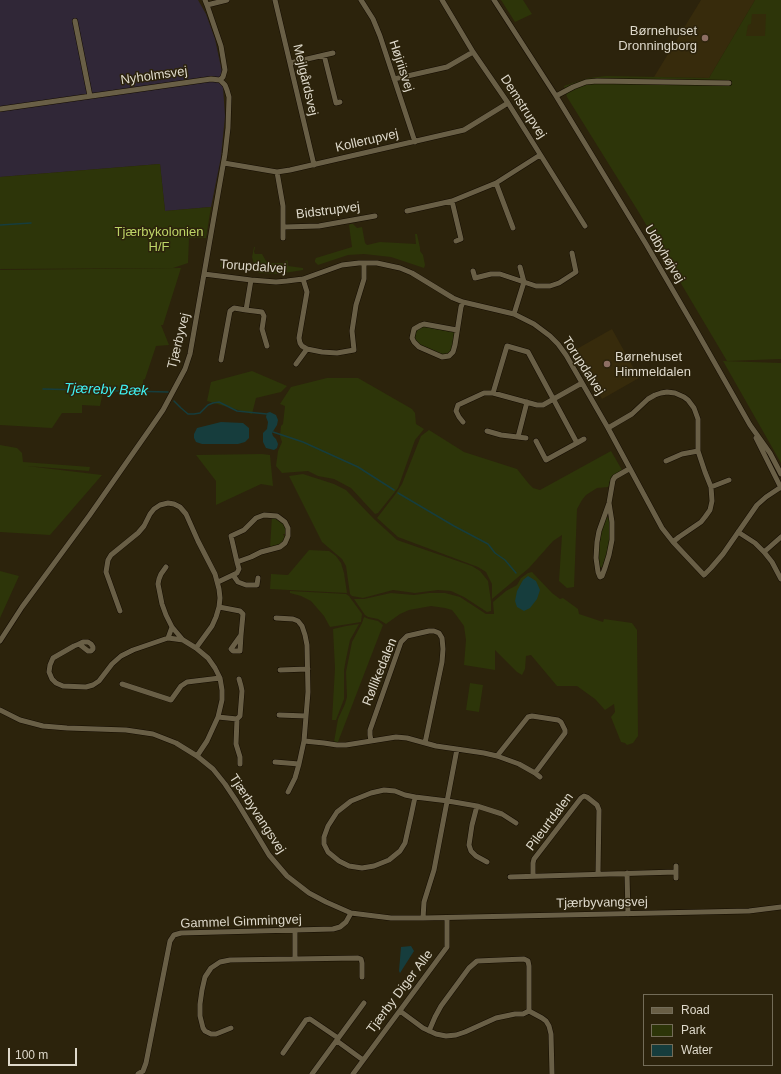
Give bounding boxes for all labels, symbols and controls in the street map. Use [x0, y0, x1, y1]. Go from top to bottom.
place label: Børnehuset Dronningborg [618, 23, 697, 54]
marker: Børnehuset Dronningborg [700, 33, 710, 43]
street label: Højriisvej [385, 38, 417, 94]
street label: Mejlgårdsvej [289, 43, 321, 117]
street label: Nyholmsvej [120, 64, 188, 88]
street label: Demstrupvej [497, 72, 549, 142]
street label: Kollerupvej [334, 126, 400, 156]
street label: Bidstrupvej [295, 199, 361, 223]
street label: Udbyhøjvej [641, 222, 687, 286]
park label: Tjærbykolonien H/F [115, 224, 203, 255]
street label: Torupdalvej [219, 257, 287, 277]
street label: Tjærbyvej [165, 311, 193, 371]
street label: Torupdalvej [558, 334, 608, 398]
place label: Børnehuset Himmeldalen [615, 349, 691, 380]
marker: Børnehuset Himmeldalen [602, 359, 612, 369]
water label: Tjæreby Bæk [64, 380, 148, 400]
street label: Røllikedalen [359, 636, 401, 708]
street label: Tjærbyvangsvej [225, 771, 289, 857]
street label: Pileurtdalen [523, 790, 577, 854]
street label: Tjærbyvangsvej [556, 894, 648, 912]
street label: Gammel Gimmingvej [180, 912, 302, 932]
street label: Tjærby Diger Alle [364, 947, 436, 1037]
legend [643, 994, 773, 1066]
text: Road [681, 1003, 710, 1017]
text: Park [681, 1023, 706, 1037]
scale bar [10, 1040, 79, 1066]
text: Water [681, 1043, 713, 1057]
text: 100 m [15, 1048, 48, 1062]

